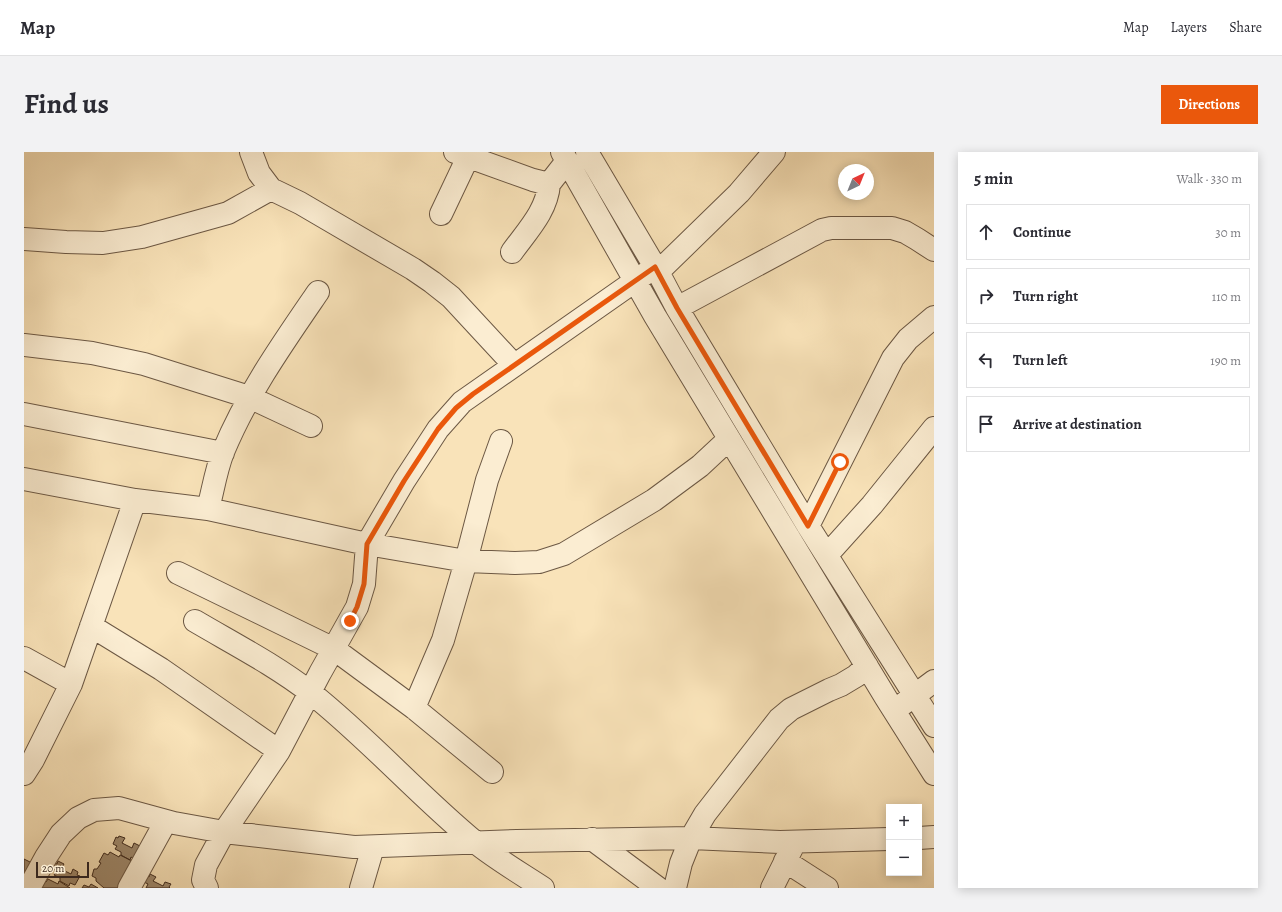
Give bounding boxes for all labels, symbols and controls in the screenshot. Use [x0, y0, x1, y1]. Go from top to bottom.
text: Map [20, 15, 55, 41]
text: Map [1123, 18, 1149, 37]
text: Layers [1171, 18, 1207, 37]
text: Share [1229, 18, 1262, 37]
text: Find us [24, 85, 109, 123]
button: Directions [1161, 85, 1258, 124]
north arrow [838, 164, 874, 200]
text: 5 min [974, 167, 1013, 190]
text: Walk · 330 m [1176, 170, 1242, 187]
icon: ahead [975, 221, 997, 243]
text: Continue [1013, 222, 1071, 242]
text: 30 m [1215, 224, 1241, 241]
icon: right [975, 285, 997, 307]
text: Turn right [1013, 286, 1078, 306]
text: 110 m [1212, 288, 1241, 305]
icon: left [975, 349, 997, 371]
text: Turn left [1013, 350, 1068, 370]
text: 190 m [1210, 352, 1241, 369]
icon: arrive [975, 413, 997, 435]
text: Arrive at destination [1013, 414, 1142, 434]
route start [831, 453, 849, 471]
route end [341, 612, 359, 630]
map controls [886, 804, 922, 876]
button: + [886, 804, 922, 840]
button: − [886, 840, 922, 876]
scale bar [36, 860, 89, 879]
text: 20 m [42, 861, 64, 876]

